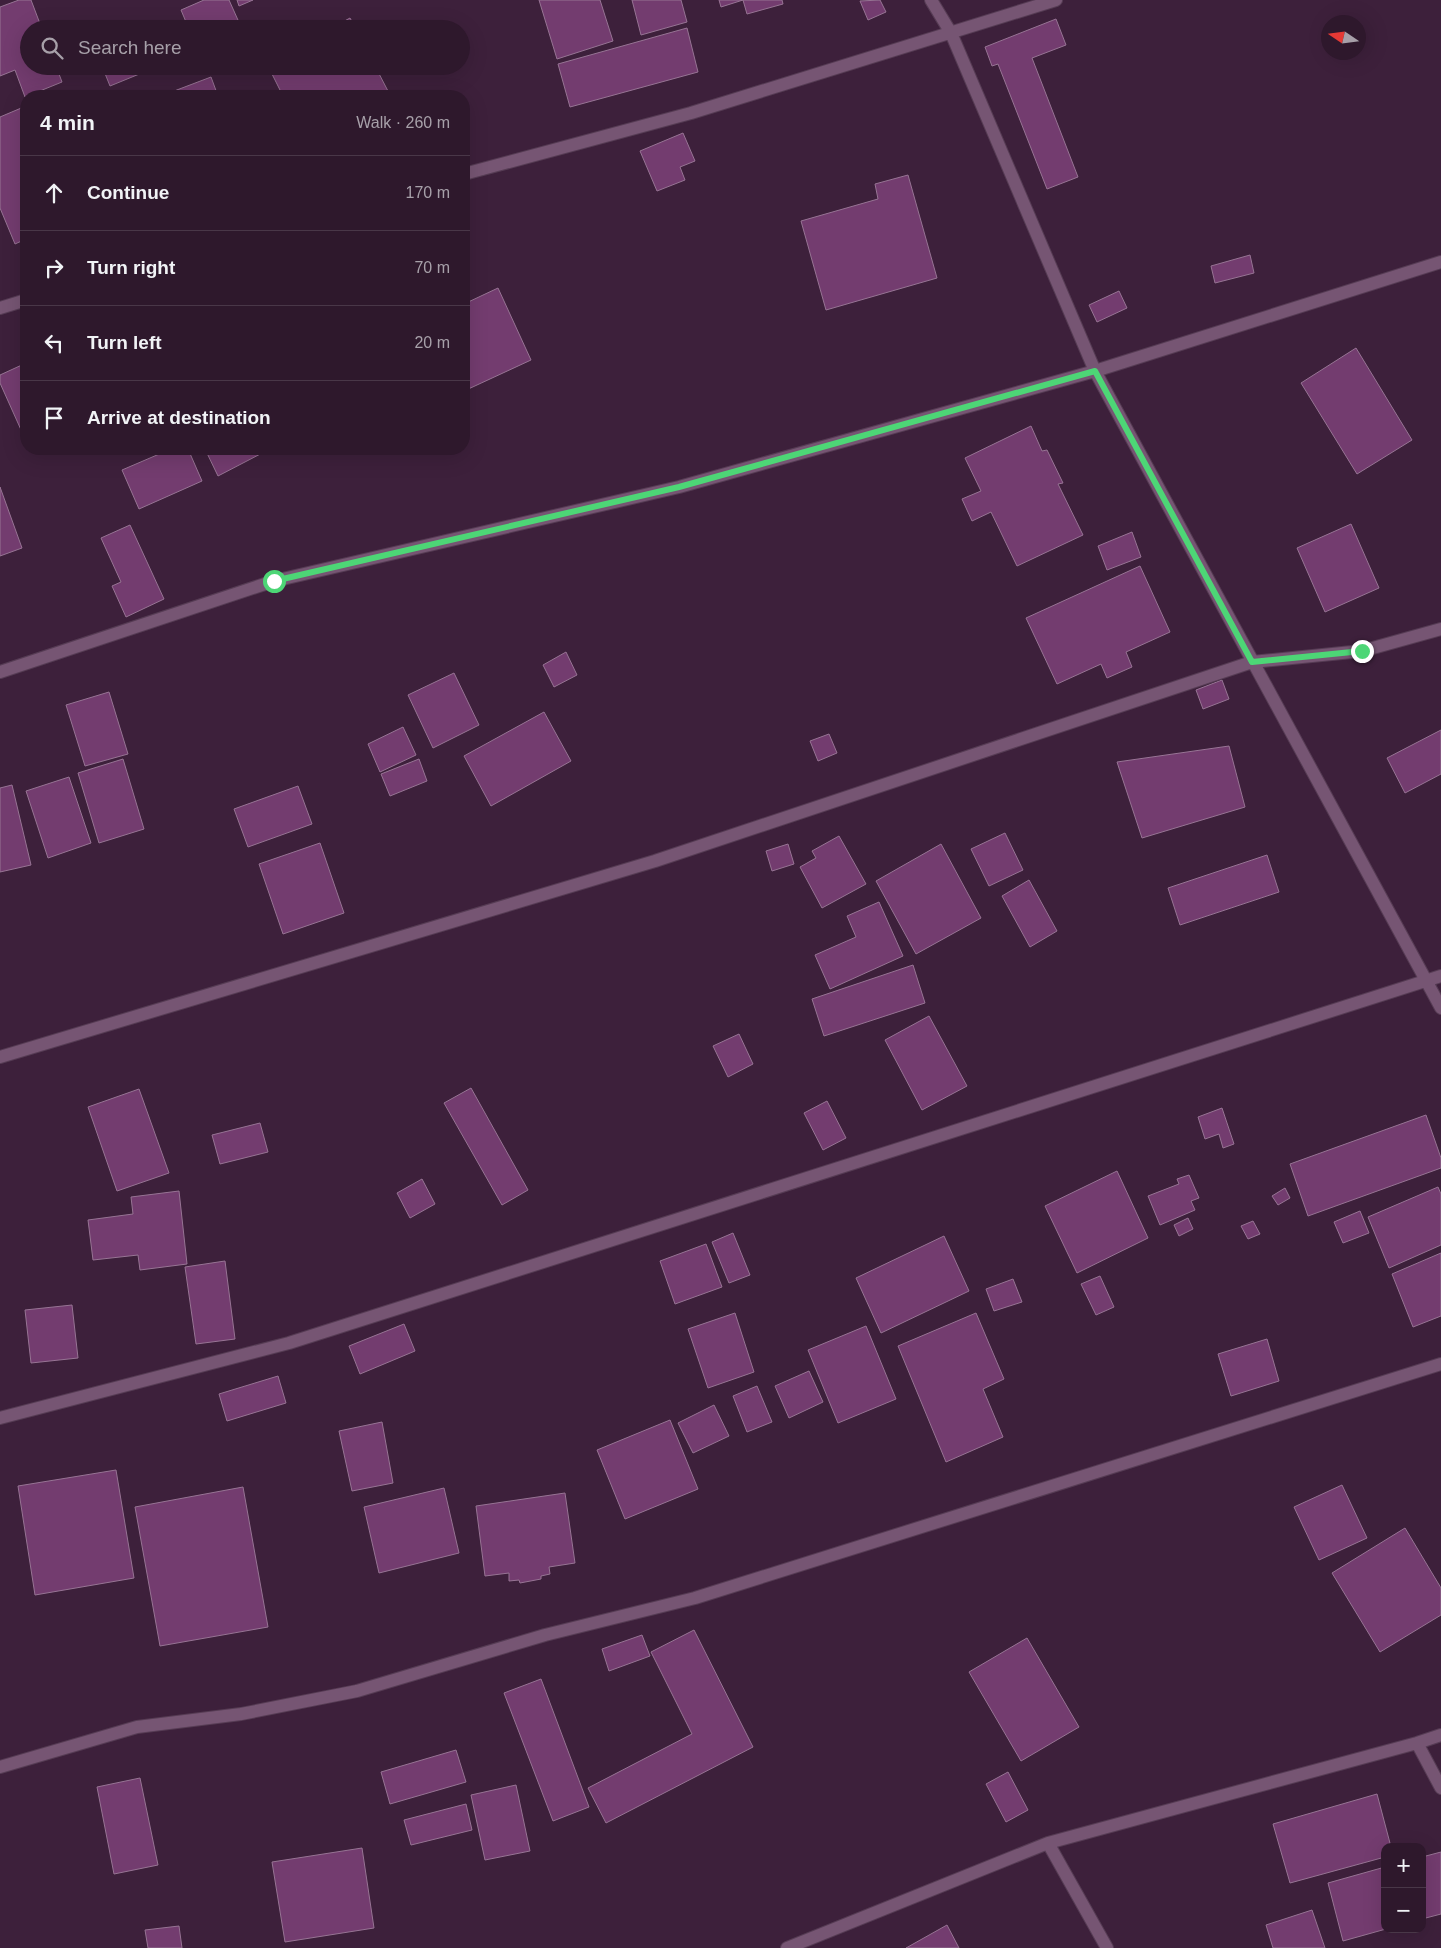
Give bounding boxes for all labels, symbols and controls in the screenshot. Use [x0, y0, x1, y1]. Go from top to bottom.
north arrow [1321, 15, 1366, 60]
search box [20, 20, 470, 75]
icon: search [38, 34, 66, 62]
text: Search here [78, 37, 182, 58]
text: 4 min [40, 111, 95, 134]
text: Walk · 260 m [356, 114, 450, 131]
icon: ahead [40, 179, 68, 207]
text: Continue [87, 182, 169, 203]
text: 170 m [406, 184, 450, 201]
icon: right [40, 254, 68, 282]
text: Turn right [87, 257, 175, 278]
text: 70 m [414, 259, 450, 276]
icon: left [40, 329, 68, 357]
text: Turn left [87, 332, 162, 353]
text: 20 m [414, 334, 450, 351]
icon: arrive [40, 404, 68, 432]
text: Arrive at destination [87, 407, 271, 428]
route start [263, 570, 286, 593]
route end [1351, 640, 1374, 663]
map controls [1381, 1843, 1426, 1933]
button: + [1381, 1843, 1426, 1888]
button: − [1381, 1888, 1426, 1933]

